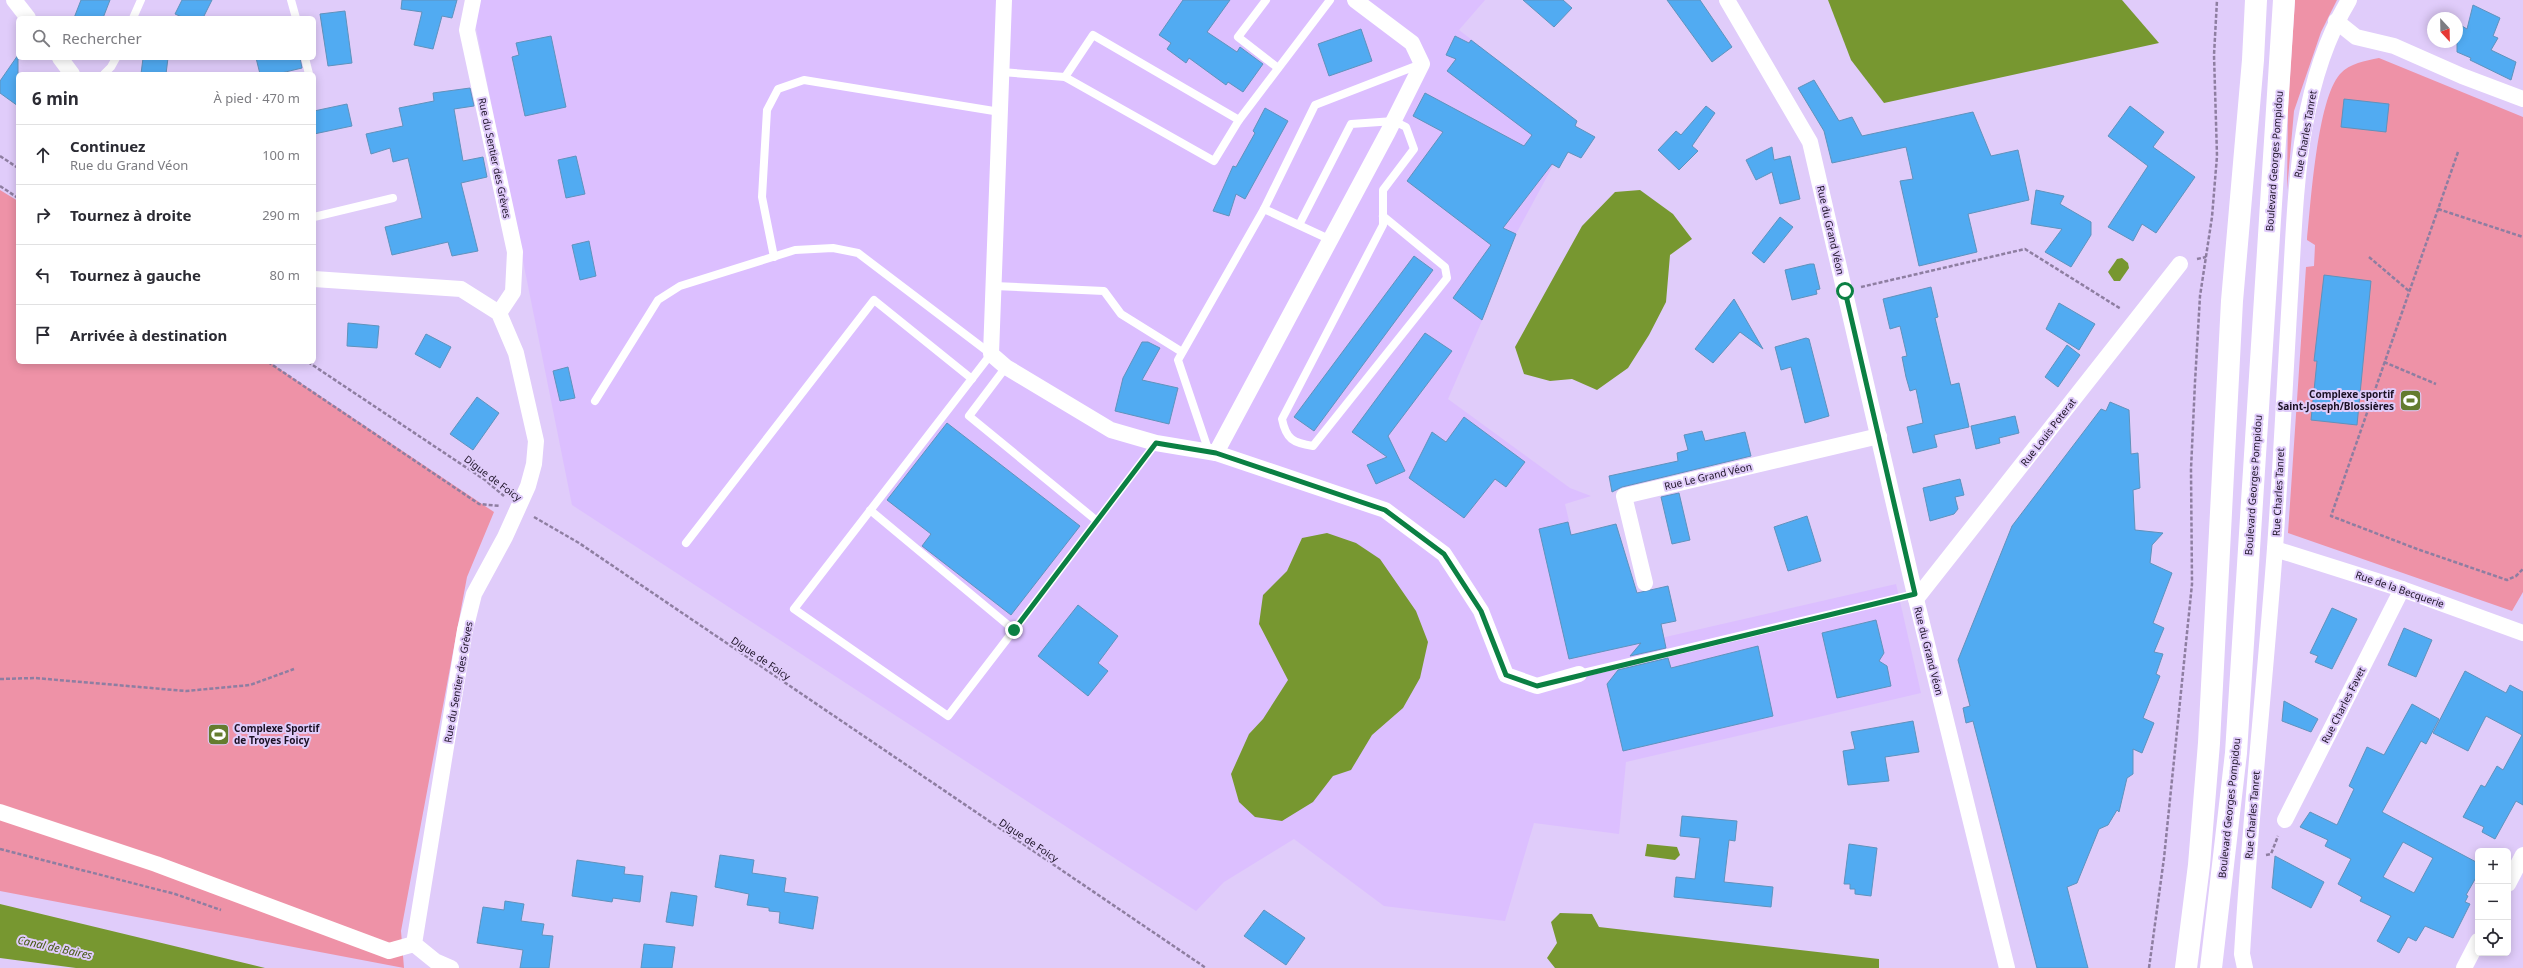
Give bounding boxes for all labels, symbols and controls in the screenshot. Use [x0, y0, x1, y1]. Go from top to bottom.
north arrow [2427, 12, 2463, 48]
search box [16, 16, 316, 60]
icon: search [30, 27, 52, 49]
text: Rechercher [62, 28, 142, 48]
text: 6 min [32, 87, 79, 110]
text: À pied · 470 m [214, 89, 300, 107]
street label: Rue Charles Tanret [2290, 89, 2320, 179]
street label: Boulevard Georges Pompidou [2262, 90, 2286, 232]
street label: Rue du Sentier des Grèves [475, 96, 515, 220]
text: Continuez [70, 136, 145, 156]
icon: ahead [32, 144, 54, 166]
text: 100 m [262, 146, 300, 164]
text: Rue du Grand Véon [70, 156, 188, 174]
street label: Rue du Grand Véon [1814, 184, 1848, 276]
icon: right [32, 204, 54, 226]
text: Tournez à droite [70, 205, 191, 225]
text: 290 m [262, 206, 300, 224]
icon: left [32, 264, 54, 286]
text: Tournez à gauche [70, 265, 201, 285]
text: 80 m [270, 266, 300, 284]
route start [1836, 282, 1854, 300]
icon: arrive [32, 324, 54, 346]
text: Arrivée à destination [70, 325, 227, 345]
place label: Complexe sportif Saint-Joseph/Blossières [2278, 387, 2395, 413]
sports icon: Complexe sportif Saint-Joseph/Blossières [2397, 387, 2423, 413]
street label: Rue Louis Poterat [2017, 395, 2079, 469]
street label: Boulevard Georges Pompidou [2241, 414, 2265, 556]
street label: Rue Charles Tanret [2269, 447, 2287, 536]
street label: Digue de Foicy [461, 452, 525, 505]
street label: Rue Le Grand Véon [1663, 459, 1753, 493]
street label: Rue de la Becquerie [2354, 567, 2447, 611]
street label: Rue du Grand Véon [1911, 605, 1947, 697]
street label: Rue du Sentier des Grèves [440, 620, 476, 744]
route end [1005, 621, 1023, 639]
street label: Digue de Foicy [729, 633, 794, 683]
street label: Rue Charles Favet [2318, 664, 2368, 745]
sports icon: Complexe Sportif de Troyes Foicy [206, 721, 232, 747]
place label: Complexe Sportif de Troyes Foicy [234, 721, 321, 747]
street label: Boulevard Georges Pompidou [2215, 737, 2243, 879]
street label: Rue Charles Tanret [2241, 770, 2263, 860]
street label: Digue de Foicy [997, 815, 1062, 865]
map controls [2475, 848, 2511, 956]
button: + [2475, 848, 2511, 884]
button: − [2475, 884, 2511, 920]
button: locate [2475, 920, 2511, 956]
water label: Canal de Baires [16, 932, 94, 962]

